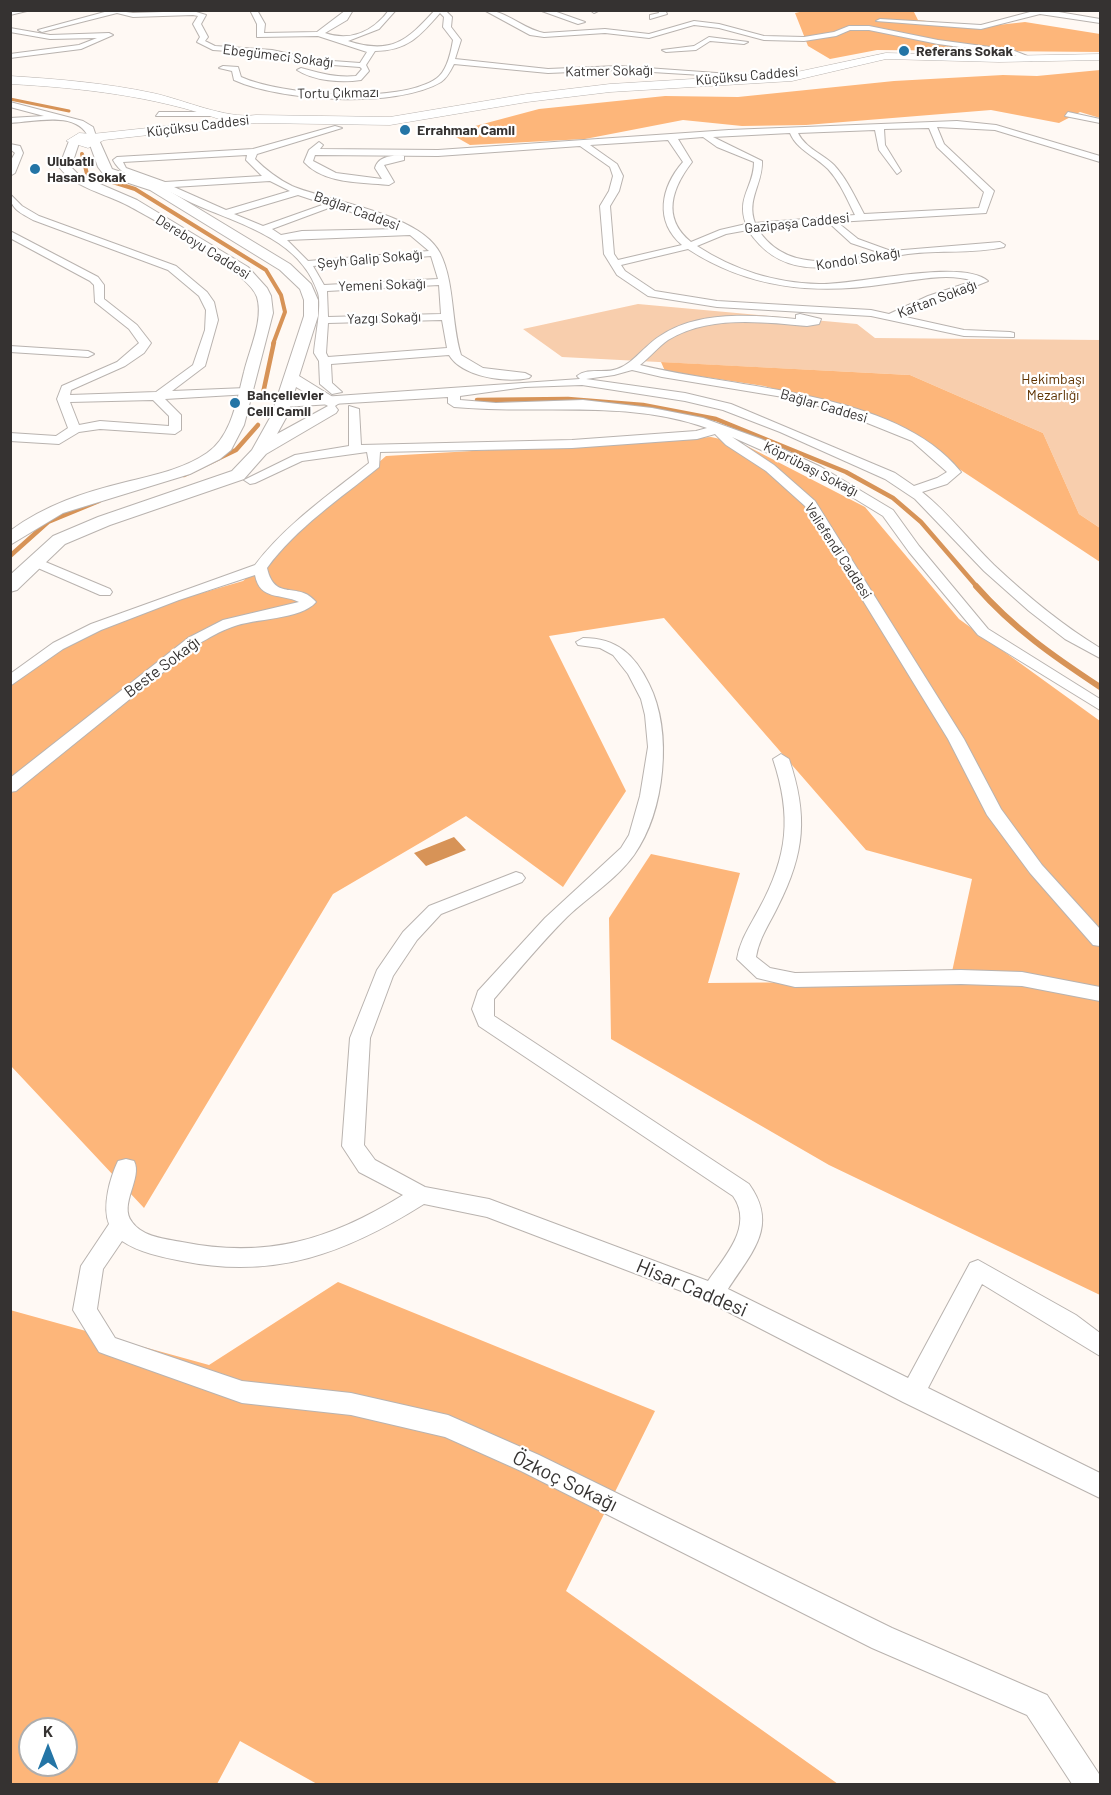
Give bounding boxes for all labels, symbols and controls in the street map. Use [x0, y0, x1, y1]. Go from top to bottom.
street label: Ebegümeci Sokağı [222, 41, 334, 71]
place label: Referans Sokak [916, 43, 1013, 59]
marker: Referans Sokak [897, 44, 911, 58]
street label: Katmer Sokağı [565, 62, 653, 80]
street label: Küçüksu Caddesi [695, 63, 799, 89]
street label: Tortu Çıkmazı [297, 84, 379, 102]
street label: Küçüksu Caddesi [146, 111, 250, 141]
place label: Errahman Camii [417, 122, 515, 138]
marker: Errahman Camii [398, 123, 412, 137]
place label: Ulubatlı Hasan Sokak [47, 153, 126, 186]
marker: Ulubatlı Hasan Sokak [28, 162, 42, 176]
street label: Bağlar Caddesi [312, 188, 402, 234]
street label: Gazipaşa Caddesi [744, 209, 850, 237]
street label: Dereboyu Caddesi [152, 211, 254, 283]
street label: Kondol Sokağı [815, 244, 901, 274]
street label: Şeyh Galip Sokağı [317, 246, 423, 272]
street label: Yemeni Sokağı [338, 275, 426, 295]
street label: Kaftan Sokağı [895, 276, 979, 322]
street label: Yazgı Sokağı [347, 308, 421, 328]
park label: Hekimbaşı Mezarlığı [1021, 371, 1085, 404]
street label: Bağlar Caddesi [778, 386, 870, 426]
place label: Bahçelievler Celil Camii [247, 387, 324, 419]
marker: Bahçelievler Celil Camii [228, 396, 242, 410]
street label: Köprübaşı Sokağı [761, 438, 861, 500]
street label: Veliefendi Caddesi [801, 500, 875, 602]
street label: Beste Sokağı [120, 632, 204, 702]
street label: Hisar Caddesi [633, 1254, 751, 1322]
street label: Özkoç Sokağı [509, 1445, 621, 1517]
north arrow [18, 1717, 78, 1777]
text: K [43, 1721, 53, 1740]

